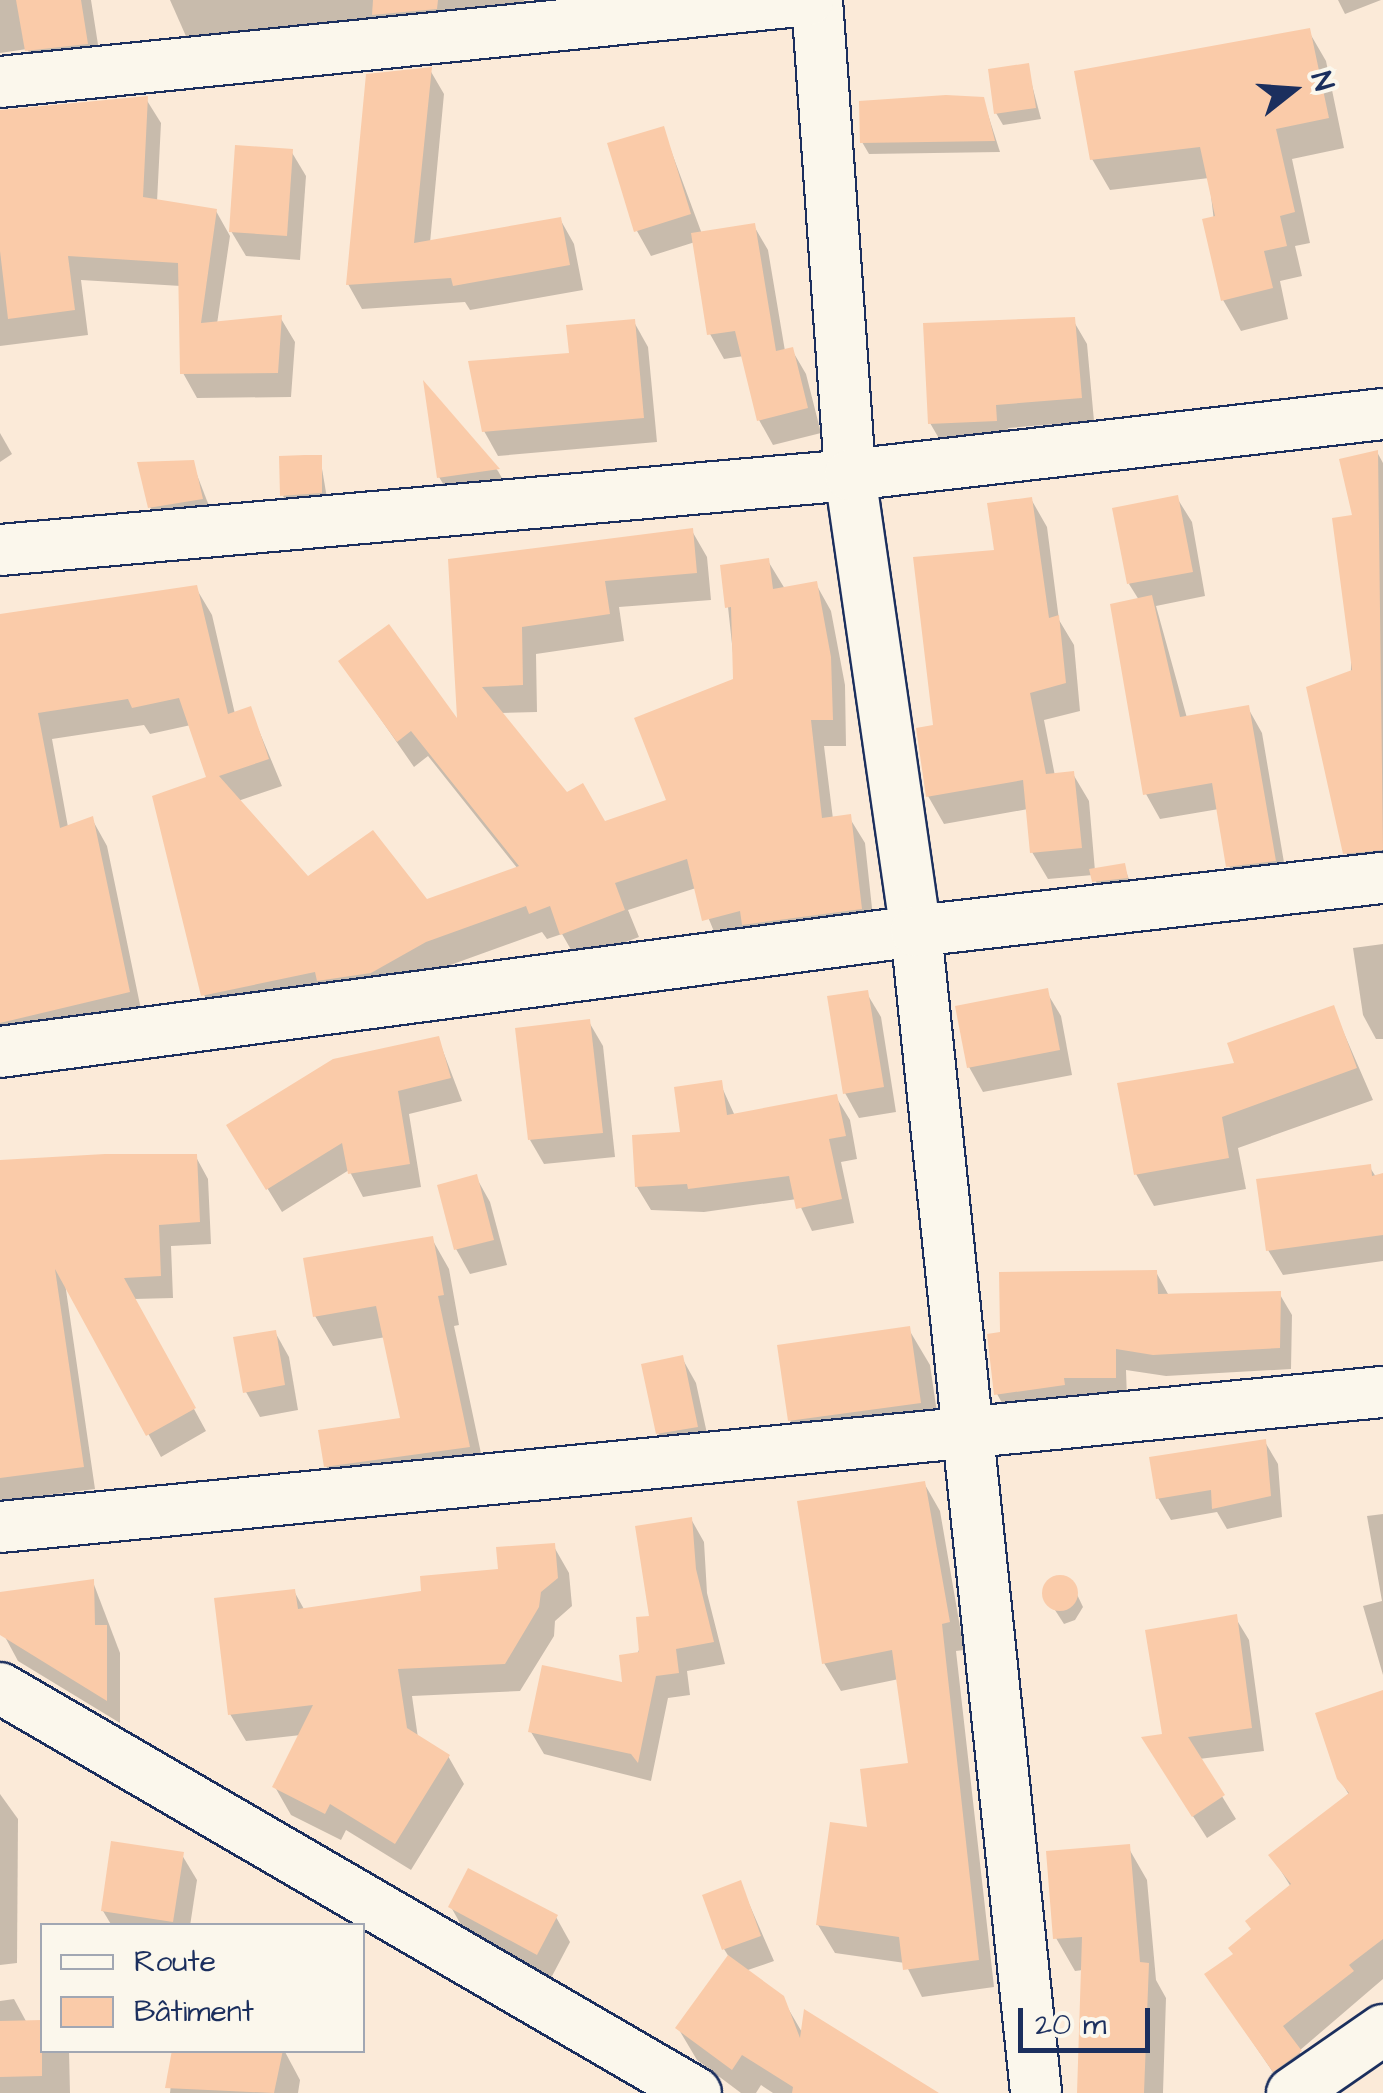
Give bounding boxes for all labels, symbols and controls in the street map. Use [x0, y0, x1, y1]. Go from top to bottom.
north arrow [1243, 40, 1343, 140]
text: N [1301, 67, 1343, 95]
legend [40, 1923, 365, 2053]
text: Route [134, 1941, 216, 1983]
scale bar [1023, 1988, 1156, 2050]
text: Bâtiment [134, 1991, 254, 2033]
text: 20 m [1035, 2004, 1106, 2046]

